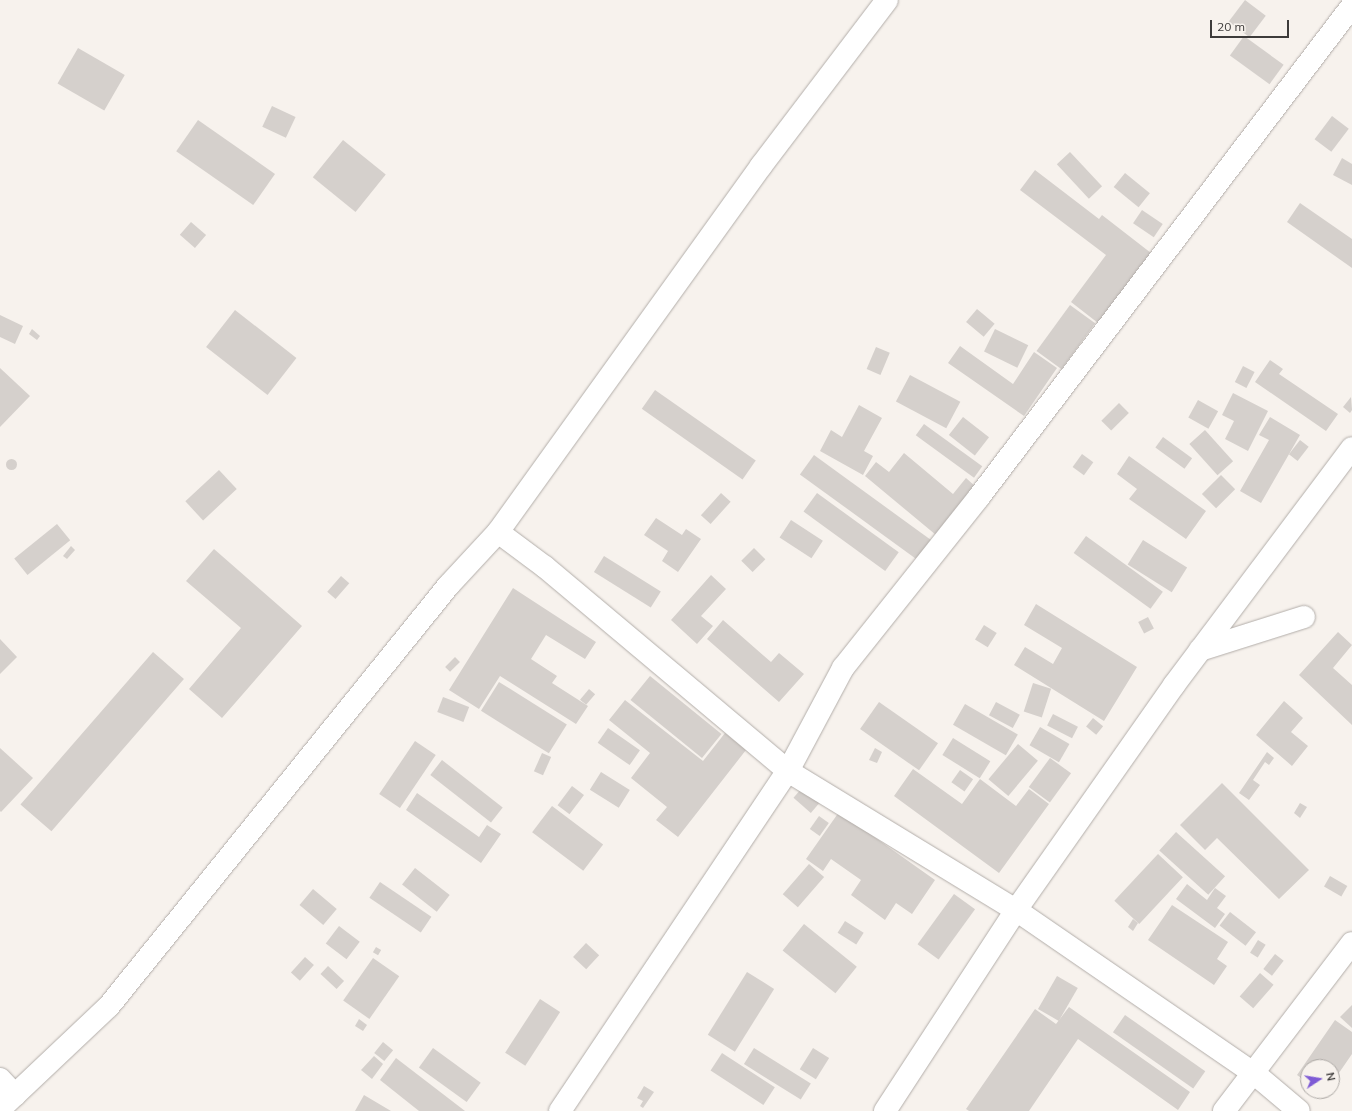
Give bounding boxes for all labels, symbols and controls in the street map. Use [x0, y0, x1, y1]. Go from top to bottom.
scale bar [1212, 12, 1291, 38]
text: 20 m [1217, 19, 1245, 34]
north arrow [1300, 1059, 1340, 1099]
text: N [1323, 1071, 1338, 1082]

